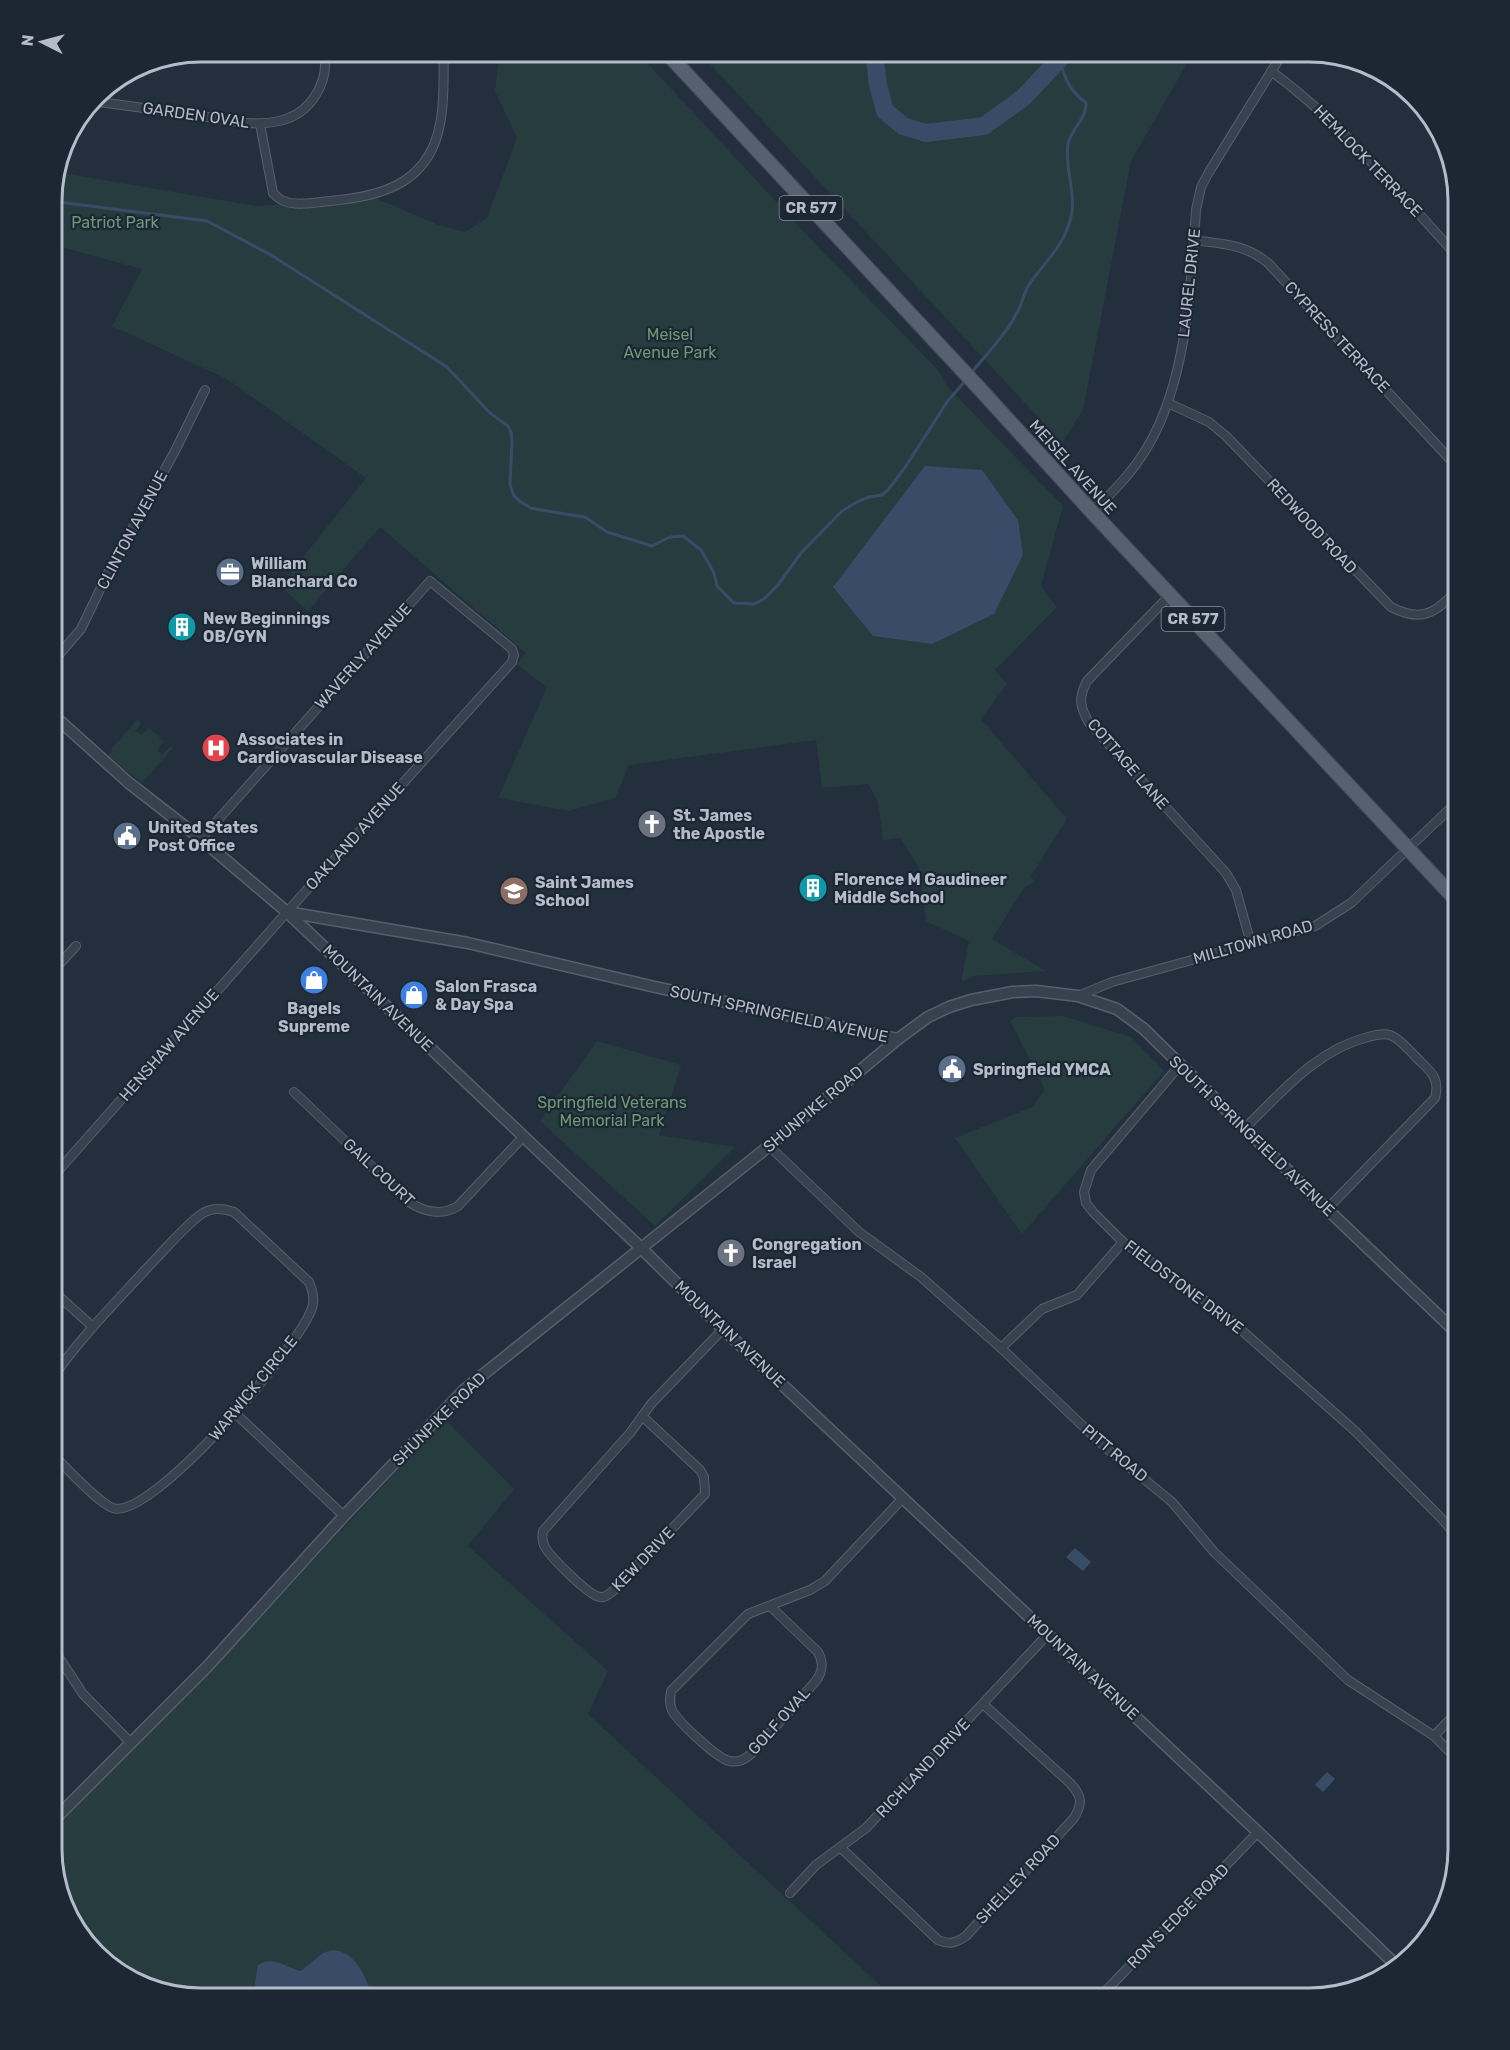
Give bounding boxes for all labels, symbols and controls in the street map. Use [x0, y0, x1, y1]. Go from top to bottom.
north arrow [12, 12, 72, 72]
text: N [18, 34, 38, 47]
street label: GARDEN OVAL [141, 98, 251, 132]
street label: HEMLOCK TERRACE [1310, 101, 1426, 221]
road number: CR 577 [780, 196, 842, 220]
park label: Patriot Park [71, 213, 160, 232]
street label: LAUREL DRIVE [1174, 228, 1204, 338]
street label: CYPRESS TERRACE [1280, 277, 1394, 397]
park label: Meisel Avenue Park [623, 325, 717, 362]
street label: MEISEL AVENUE [1026, 416, 1120, 518]
street label: CLINTON AVENUE [93, 467, 171, 593]
street label: REDWOOD ROAD [1263, 474, 1361, 578]
place label: William Blanchard Co [251, 554, 358, 591]
office icon: William Blanchard Co [214, 556, 246, 588]
street label: WAVERLY AVENUE [310, 599, 416, 713]
road number: CR 577 [1162, 607, 1224, 631]
place label: New Beginnings OB/GYN [203, 609, 330, 646]
building icon: New Beginnings OB/GYN [166, 611, 198, 643]
street label: COTTAGE LANE [1083, 715, 1173, 813]
place label: Associates in Cardiovascular Disease [237, 730, 423, 767]
hospital icon: Associates in Cardiovascular Disease [200, 732, 232, 764]
street label: OAKLAND AVENUE [302, 778, 408, 894]
place label: St. James the Apostle [673, 806, 765, 843]
church icon: St. James the Apostle [636, 808, 668, 840]
place label: United States Post Office [148, 818, 258, 855]
public building icon: United States Post Office [111, 820, 143, 852]
place label: Florence M Gaudineer Middle School [834, 870, 1007, 907]
building icon: Florence M Gaudineer Middle School [797, 872, 829, 904]
place label: Saint James School [535, 873, 634, 910]
school or university icon: Saint James School [498, 875, 530, 907]
street label: MILLTOWN ROAD [1191, 916, 1315, 968]
street label: MOUNTAIN AVENUE [319, 941, 437, 1055]
shop icon: Bagels Supreme [298, 964, 330, 996]
place label: Salon Frasca & Day Spa [435, 977, 537, 1014]
shop icon: Salon Frasca & Day Spa [398, 979, 430, 1011]
street label: SOUTH SPRINGFIELD AVENUE [668, 982, 890, 1046]
street label: HENSHAW AVENUE [115, 985, 223, 1105]
place label: Bagels Supreme [278, 999, 350, 1036]
street label: SOUTH SPRINGFIELD AVENUE [1165, 1052, 1339, 1220]
public building icon: Springfield YMCA [936, 1053, 968, 1085]
place label: Springfield YMCA [973, 1060, 1111, 1079]
street label: SHUNPIKE ROAD [759, 1062, 867, 1156]
park label: Springfield Veterans Memorial Park [537, 1093, 687, 1130]
street label: GAIL COURT [339, 1134, 419, 1210]
place label: Congregation Israel [752, 1235, 862, 1272]
street label: FIELDSTONE DRIVE [1121, 1236, 1247, 1338]
church icon: Congregation Israel [715, 1237, 747, 1269]
street label: MOUNTAIN AVENUE [671, 1277, 789, 1391]
street label: WARWICK CIRCLE [205, 1332, 301, 1444]
street label: SHUNPIKE ROAD [388, 1368, 490, 1470]
street label: PITT ROAD [1078, 1420, 1152, 1486]
street label: KEW DRIVE [608, 1523, 678, 1595]
street label: MOUNTAIN AVENUE [1023, 1610, 1143, 1724]
street label: GOLF OVAL [744, 1684, 814, 1758]
street label: RICHLAND DRIVE [872, 1714, 974, 1822]
street label: SHELLEY ROAD [972, 1830, 1064, 1928]
street label: RON'S EDGE ROAD [1123, 1860, 1233, 1972]

